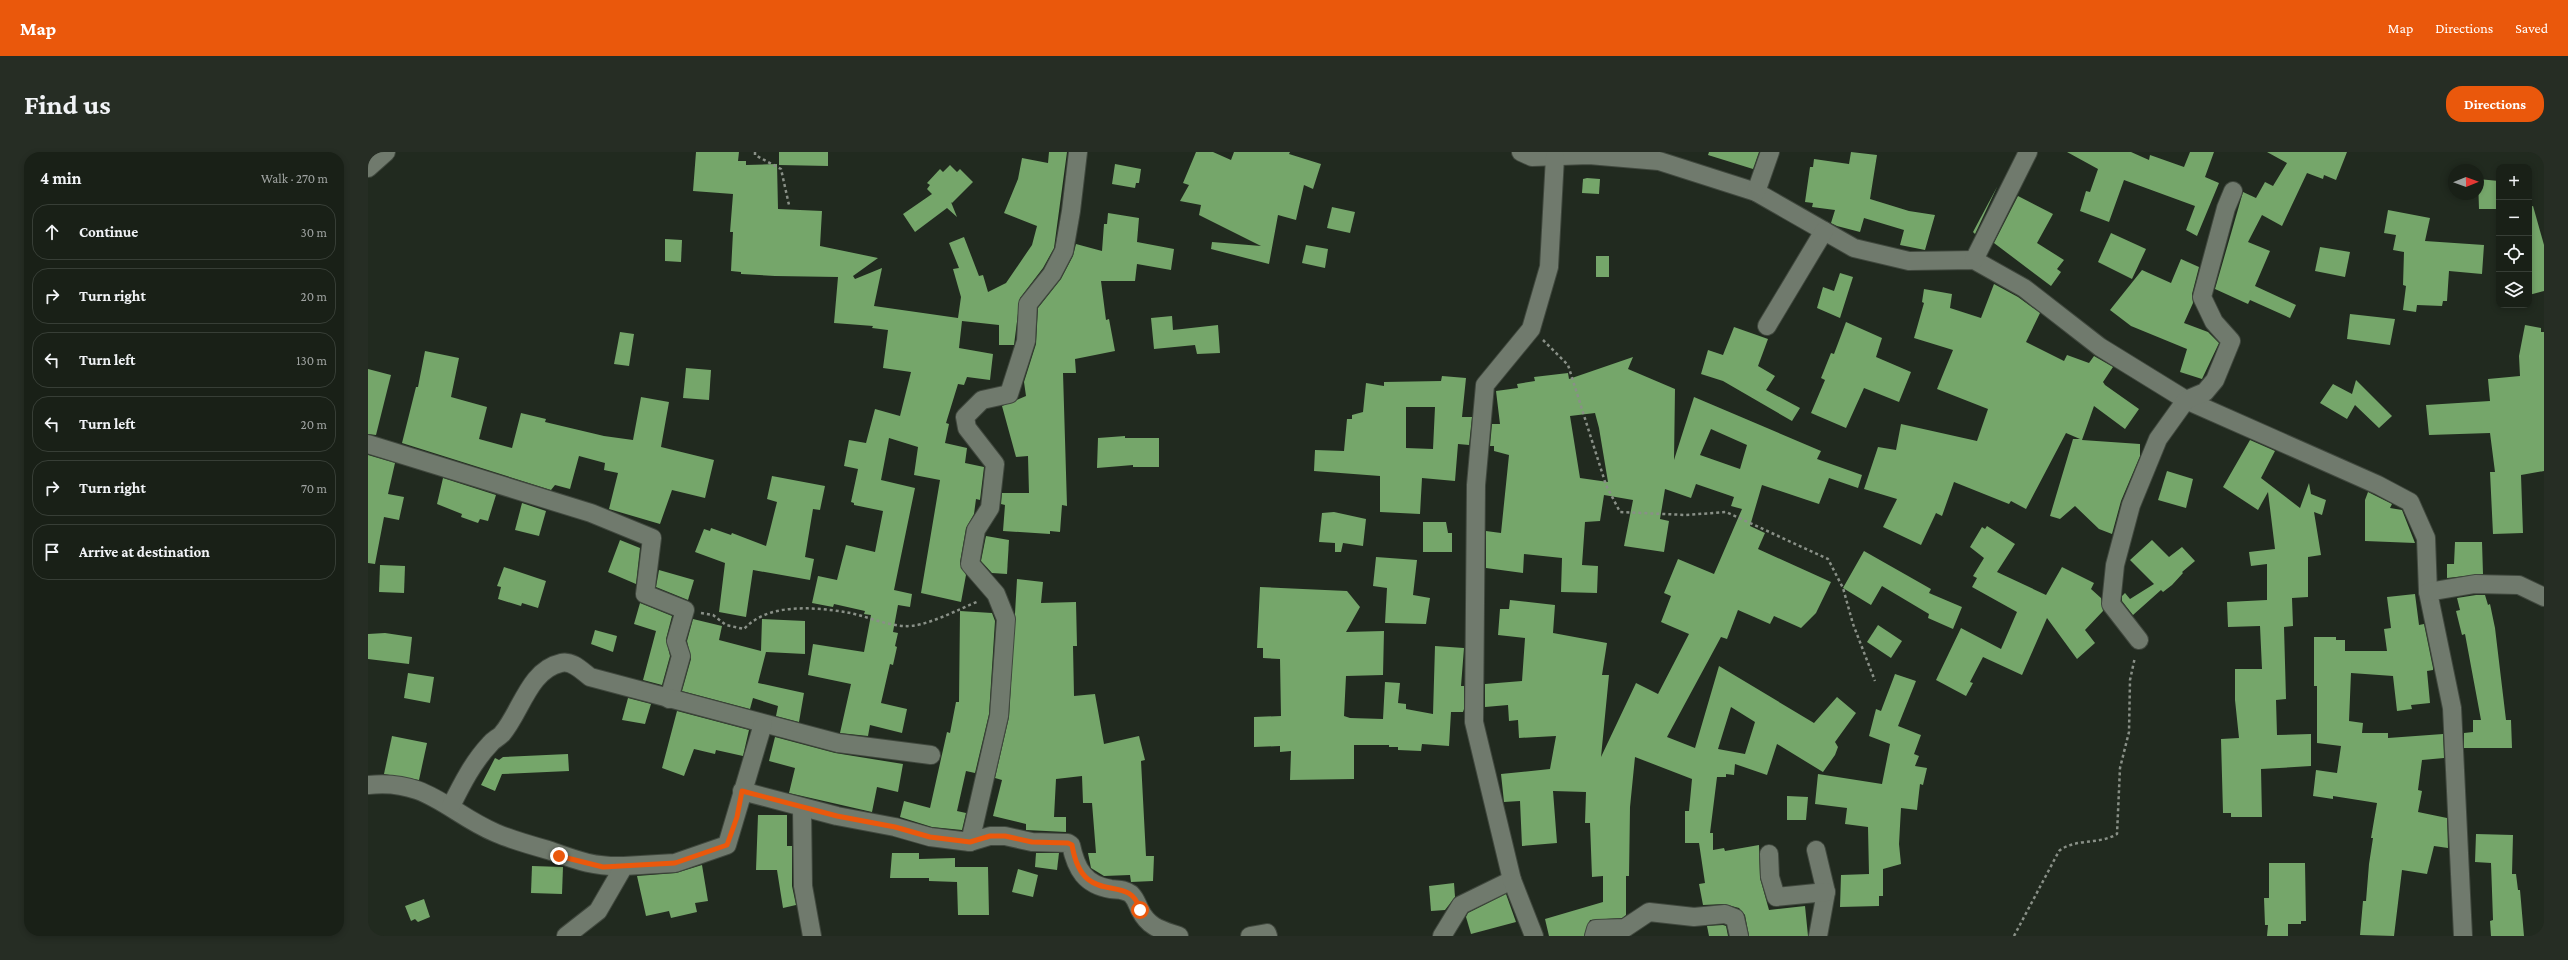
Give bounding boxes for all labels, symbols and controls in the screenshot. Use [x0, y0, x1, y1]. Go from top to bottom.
text: Map [20, 18, 56, 39]
text: Map [2388, 20, 2413, 36]
text: Directions [2435, 20, 2493, 36]
text: Saved [2515, 20, 2548, 36]
button: Directions [2446, 86, 2544, 122]
text: Find us [24, 89, 111, 120]
north arrow [2448, 164, 2484, 200]
map controls [2496, 164, 2532, 308]
button: + [2496, 164, 2532, 200]
text: 4 min [40, 169, 82, 188]
text: Walk · 270 m [261, 171, 328, 186]
button: − [2496, 200, 2532, 236]
icon: ahead [41, 221, 63, 243]
text: Continue [79, 224, 138, 240]
text: 30 m [301, 225, 327, 240]
button: locate [2496, 236, 2532, 272]
button: layers [2496, 272, 2532, 308]
icon: right [41, 285, 63, 307]
text: Turn right [79, 288, 146, 304]
text: 20 m [301, 289, 327, 304]
icon: left [41, 349, 63, 371]
text: Turn left [79, 352, 135, 368]
text: 130 m [296, 353, 327, 368]
icon: left [41, 413, 63, 435]
text: Turn left [79, 416, 135, 432]
text: 20 m [301, 417, 327, 432]
icon: right [41, 477, 63, 499]
text: Turn right [79, 480, 146, 496]
text: 70 m [301, 481, 327, 496]
icon: arrive [41, 541, 63, 563]
text: Arrive at destination [79, 544, 210, 560]
route end [550, 847, 568, 865]
route start [1131, 901, 1149, 919]

